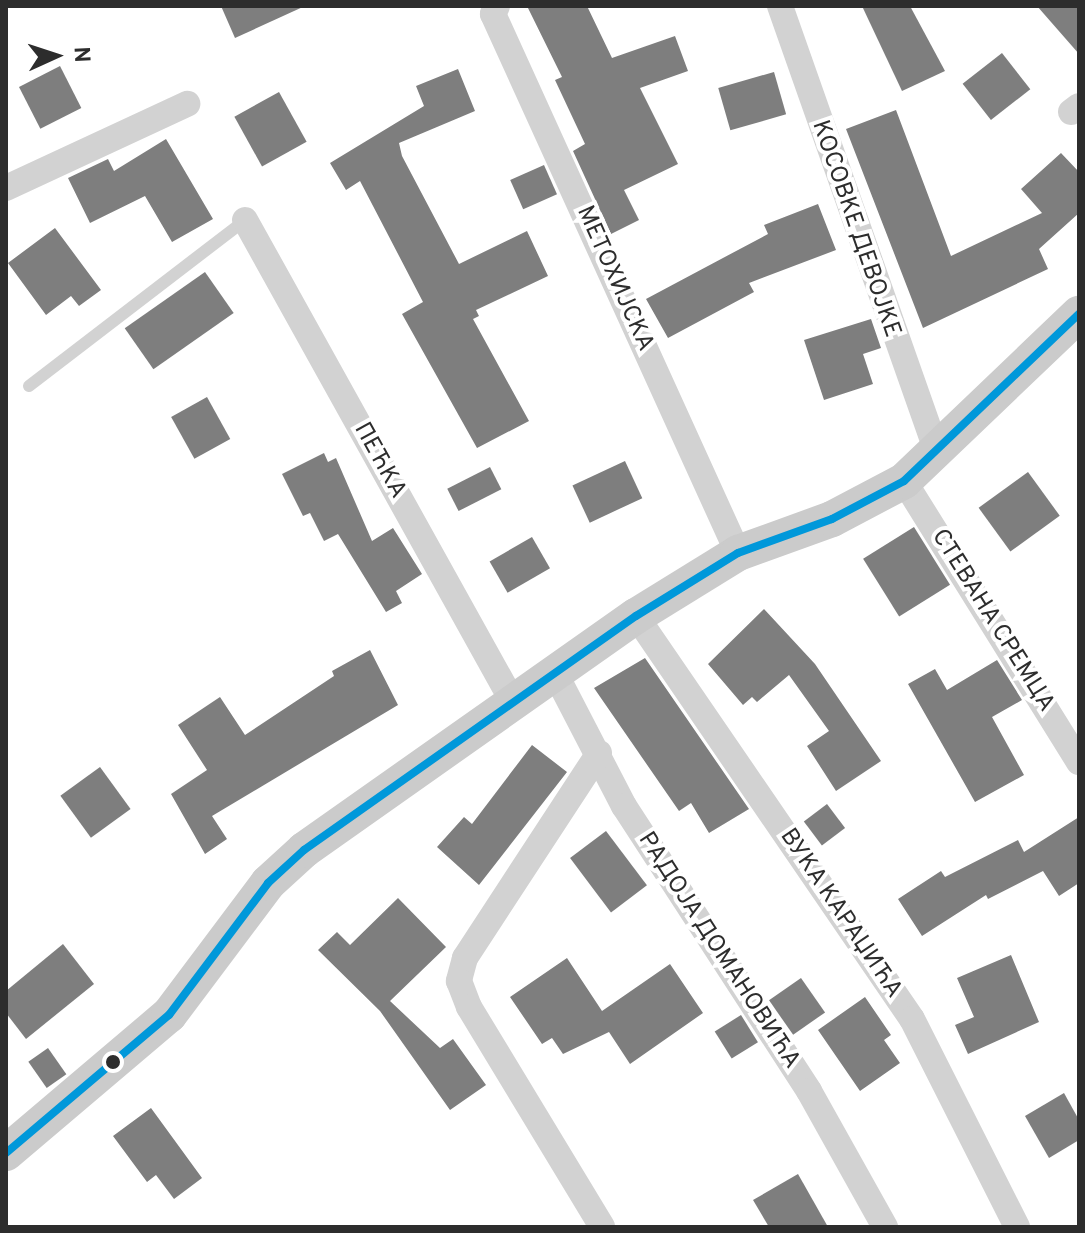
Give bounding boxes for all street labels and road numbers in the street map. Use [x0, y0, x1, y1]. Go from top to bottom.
street label: КОСОВКЕ ДЕВОЈКЕ [804, 117, 906, 341]
street label: МЕТОХИЈСКА [569, 202, 659, 356]
street label: ПЕЋКА [346, 418, 412, 504]
street label: СТЕВАНА СРЕМЦА [924, 524, 1060, 718]
street label: ВУКА КАРАЏИЋА [772, 823, 908, 1005]
street label: РАДОЈА ДОМАНОВИЋА [630, 827, 806, 1075]

